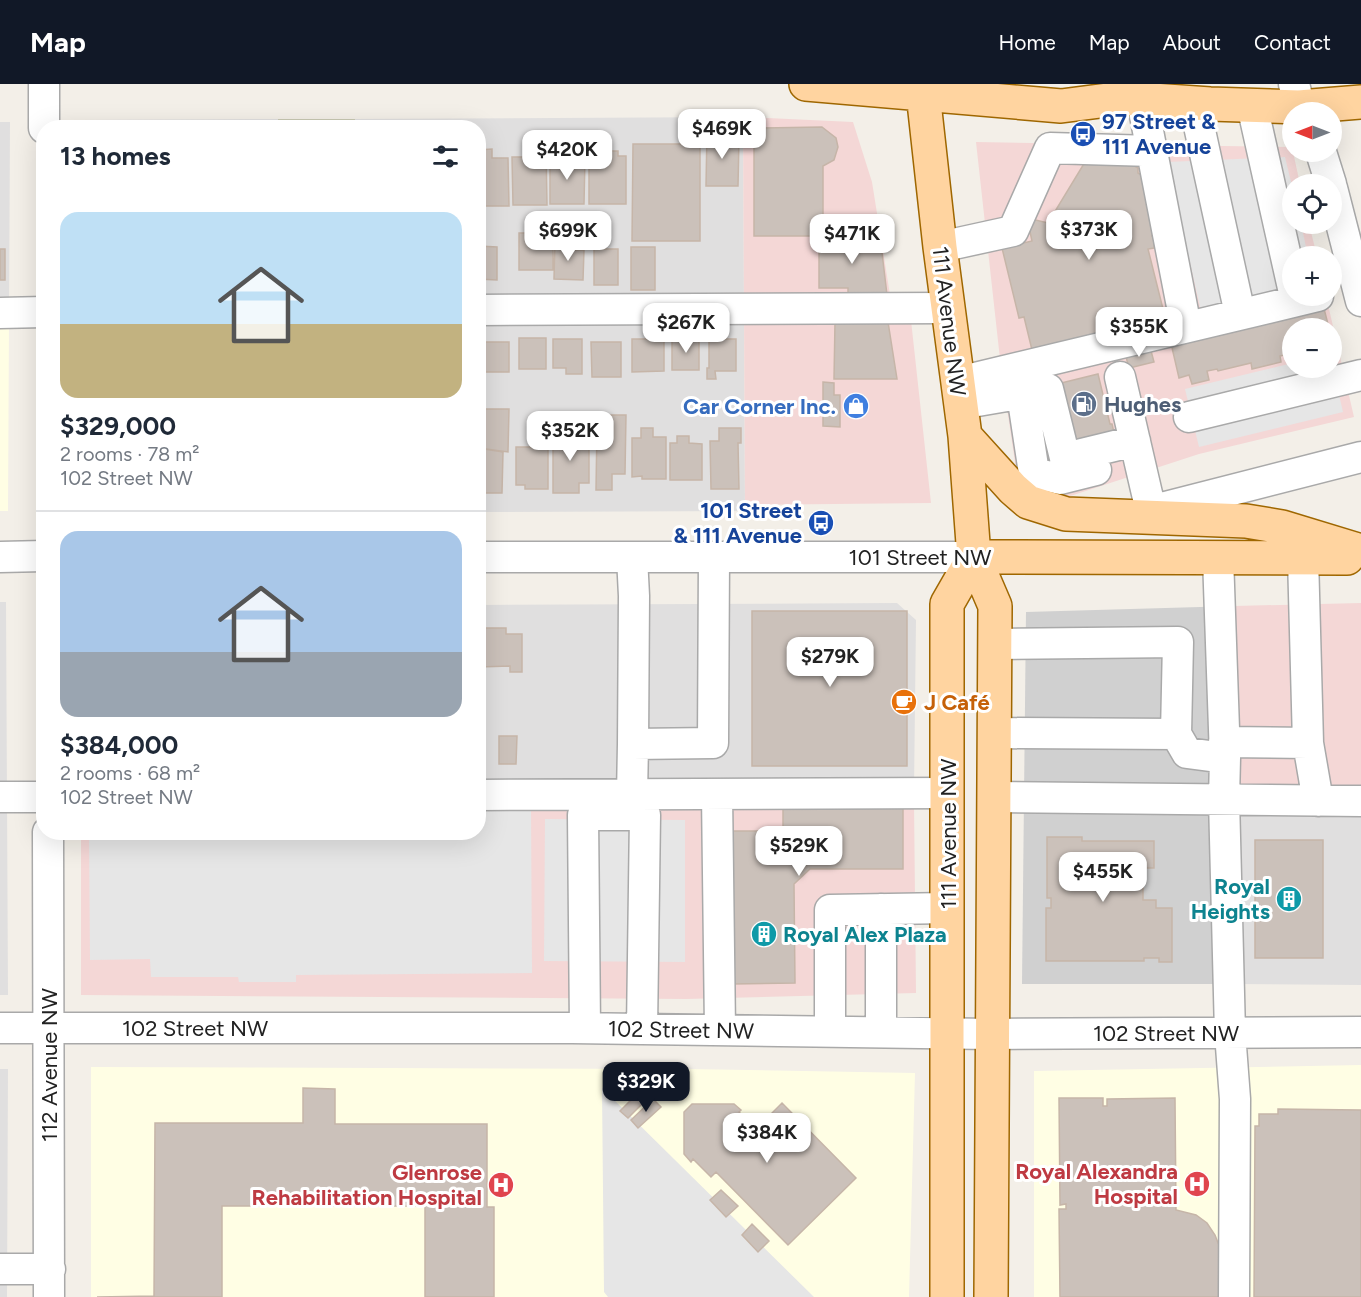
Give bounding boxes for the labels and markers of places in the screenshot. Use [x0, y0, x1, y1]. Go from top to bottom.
place label: 97 Street & 111 Avenue [1102, 108, 1216, 160]
pin: $469K [680, 109, 764, 160]
bus stop icon: 97 Street & 111 Avenue [1068, 119, 1098, 149]
pin: $420K [525, 130, 609, 181]
pin: $373K [1047, 210, 1131, 261]
pin: $699K [526, 211, 610, 262]
pin: $471K [810, 214, 894, 265]
pin: $267K [644, 303, 728, 354]
pin: $355K [1097, 307, 1181, 358]
fuel station icon: Hughes [1069, 389, 1099, 419]
shop icon: Car Corner Inc. [841, 391, 871, 421]
place label: Hughes [1104, 391, 1181, 418]
place label: Car Corner Inc. [683, 393, 836, 420]
pin: $352K [528, 411, 612, 462]
place label: 101 Street & 111 Avenue [673, 497, 802, 549]
bus stop icon: 101 Street & 111 Avenue [806, 508, 836, 538]
pin: $279K [788, 637, 872, 688]
cafe icon: J Café [889, 687, 919, 717]
place label: J Café [924, 689, 990, 716]
pin: $529K [757, 826, 841, 877]
pin: $455K [1061, 852, 1145, 903]
place label: Royal Heights [1191, 873, 1270, 925]
building icon: Royal Heights [1274, 884, 1304, 914]
building icon: Royal Alex Plaza [749, 919, 779, 949]
place label: Royal Alex Plaza [783, 921, 947, 948]
pin: $329K [604, 1062, 688, 1113]
pin: $384K [725, 1113, 809, 1164]
place label: Royal Alexandra Hospital [1015, 1158, 1178, 1210]
place label: Glenrose Rehabilitation Hospital [252, 1159, 482, 1211]
hospital icon: Royal Alexandra Hospital [1182, 1169, 1212, 1199]
hospital icon: Glenrose Rehabilitation Hospital [486, 1170, 516, 1200]

